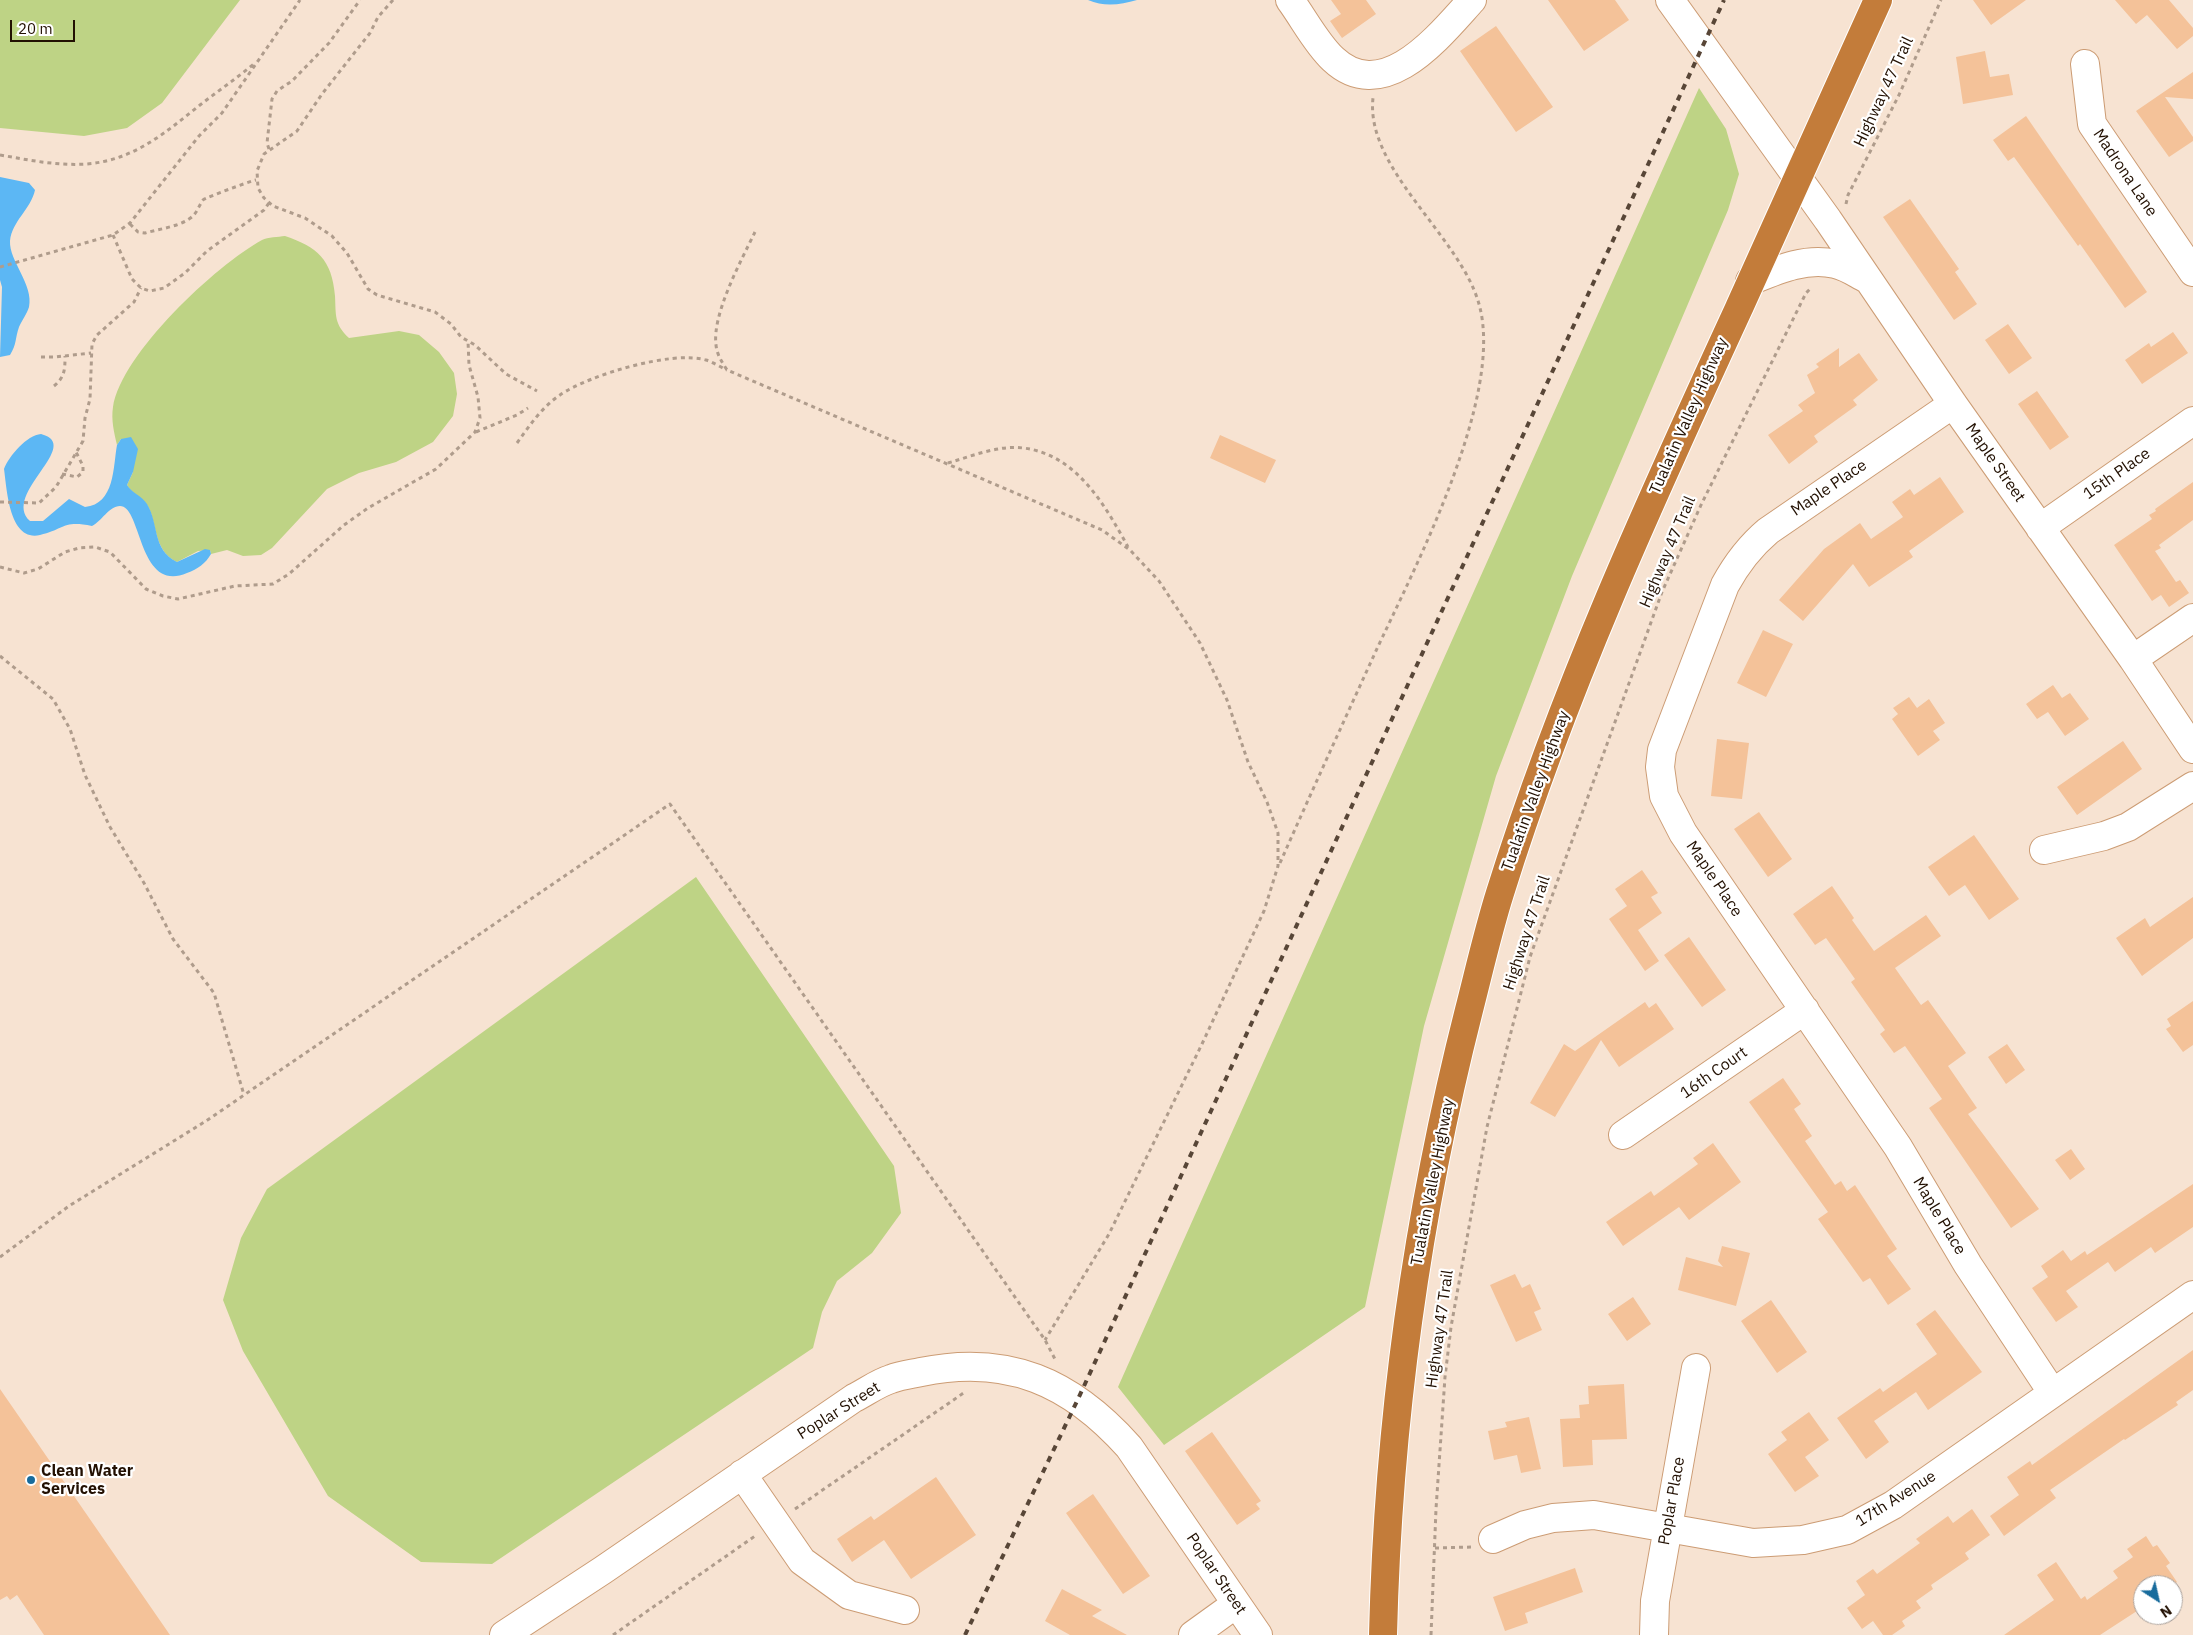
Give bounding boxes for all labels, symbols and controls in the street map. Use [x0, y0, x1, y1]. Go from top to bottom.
scale bar [12, 10, 78, 42]
text: 20 m [18, 19, 53, 38]
street label: Highway 47 Trail [1850, 34, 1918, 150]
street label: Madrona Lane [2089, 126, 2161, 220]
street label: Tualatin Valley Highway [1646, 335, 1732, 497]
street label: Maple Street [1961, 420, 2029, 506]
street label: 15th Place [2080, 444, 2154, 504]
street label: Maple Place [1788, 456, 1870, 520]
street label: Highway 47 Trail [1636, 493, 1700, 611]
street label: Tualatin Valley Highway [1498, 708, 1574, 874]
street label: Maple Place [1682, 838, 1746, 920]
street label: Highway 47 Trail [1499, 873, 1555, 993]
street label: 16th Court [1677, 1043, 1751, 1103]
street label: Tualatin Valley Highway [1407, 1097, 1459, 1267]
street label: Maple Place [1908, 1174, 1970, 1258]
street label: Highway 47 Trail [1422, 1269, 1458, 1389]
street label: Poplar Street [794, 1378, 884, 1444]
street label: Poplar Place [1655, 1455, 1689, 1547]
place label: Clean Water Services [41, 1461, 133, 1499]
street label: 17th Avenue [1852, 1467, 1940, 1531]
marker: Clean Water Services [25, 1474, 37, 1486]
street label: Poplar Street [1182, 1530, 1250, 1618]
north arrow [2133, 1575, 2183, 1625]
text: N [2157, 1601, 2175, 1622]

